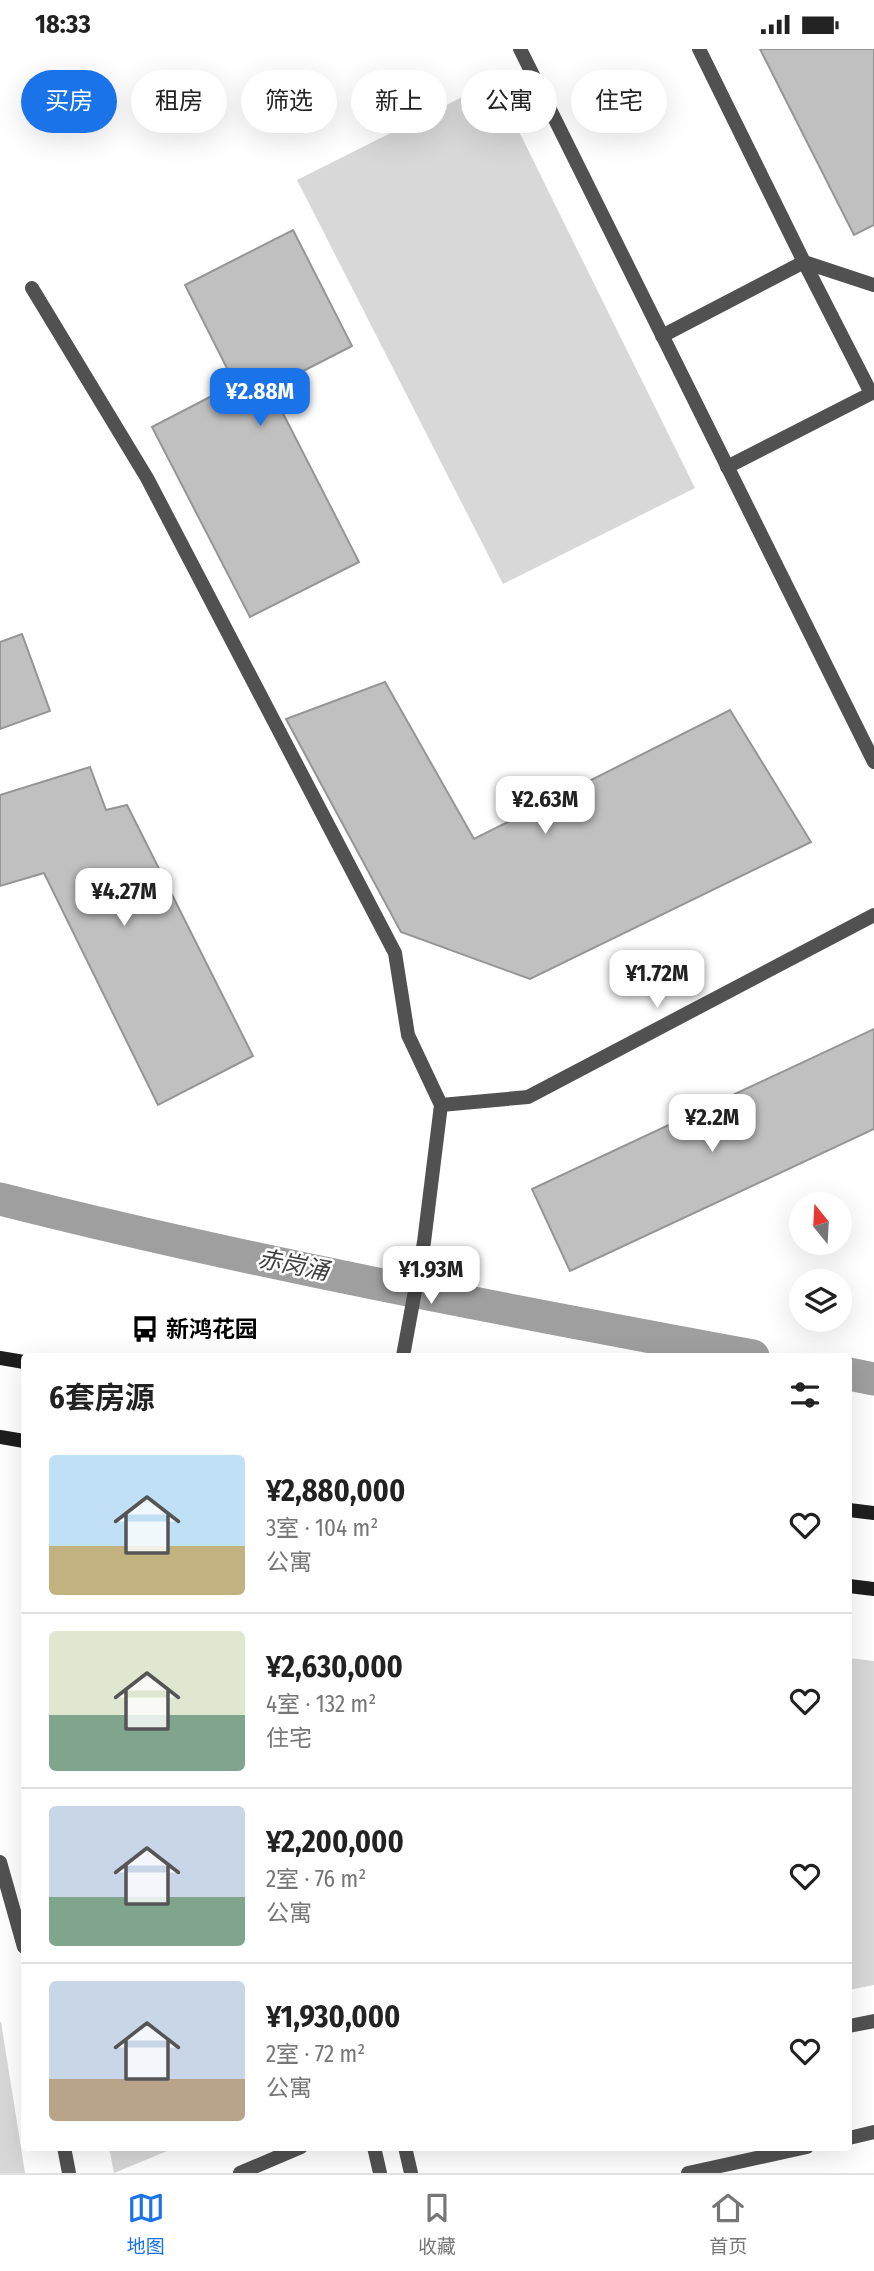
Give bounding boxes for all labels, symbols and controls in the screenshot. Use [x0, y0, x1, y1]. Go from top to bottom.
text: 18:33 [35, 9, 91, 40]
chip: 买房 [21, 70, 117, 133]
chip: 租房 [131, 70, 227, 133]
chip: 筛选 [241, 70, 337, 133]
chip: 新上 [351, 70, 447, 133]
chip: 公寓 [461, 70, 557, 133]
chip: 住宅 [571, 70, 667, 133]
pin: ¥2.88M [203, 369, 317, 428]
text: ¥2.88M [226, 377, 294, 405]
pin: ¥2.63M [488, 777, 602, 836]
text: ¥2.63M [512, 785, 578, 813]
pin: ¥4.27M [67, 869, 181, 928]
text: ¥4.27M [91, 877, 157, 905]
pin: ¥1.72M [600, 951, 714, 1010]
text: ¥1.72M [625, 959, 689, 987]
pin: ¥2.2M [663, 1095, 761, 1154]
text: ¥2.2M [685, 1103, 739, 1131]
north arrow [789, 1192, 852, 1255]
map controls [789, 1192, 852, 1332]
water label: 赤岗涌 [255, 1244, 334, 1286]
pin: ¥1.93M [374, 1247, 488, 1306]
text: ¥1.93M [399, 1255, 463, 1283]
button: layers [789, 1269, 852, 1332]
bus stop icon: 新鸿花园 [130, 1314, 160, 1344]
place label: 新鸿花园 [166, 1315, 258, 1343]
icon: filters [786, 1376, 824, 1414]
text: 6套房源 [49, 1380, 155, 1416]
text: ¥2,880,000 [266, 1473, 405, 1509]
icon: home [105, 1483, 189, 1567]
icon: heart [786, 1506, 824, 1544]
text: 3室 · 104 m² [266, 1514, 378, 1542]
text: 公寓 [266, 1548, 312, 1576]
text: ¥2,630,000 [266, 1649, 403, 1685]
icon: home [105, 1659, 189, 1743]
icon: heart [786, 1682, 824, 1720]
text: 4室 · 132 m² [266, 1690, 376, 1718]
text: 住宅 [266, 1724, 312, 1752]
text: ¥2,200,000 [266, 1824, 404, 1860]
icon: home [105, 1834, 189, 1918]
icon: heart [786, 1857, 824, 1895]
text: 2室 · 76 m² [266, 1865, 366, 1893]
text: 公寓 [266, 1899, 312, 1927]
text: ¥1,930,000 [266, 1999, 400, 2035]
icon: home [105, 2009, 189, 2093]
icon: heart [786, 2032, 824, 2070]
text: 2室 · 72 m² [266, 2040, 365, 2068]
text: 公寓 [266, 2074, 312, 2102]
tab: 地图 [127, 2189, 165, 2258]
tab: 收藏 [418, 2189, 456, 2258]
tab: 首页 [709, 2189, 747, 2258]

